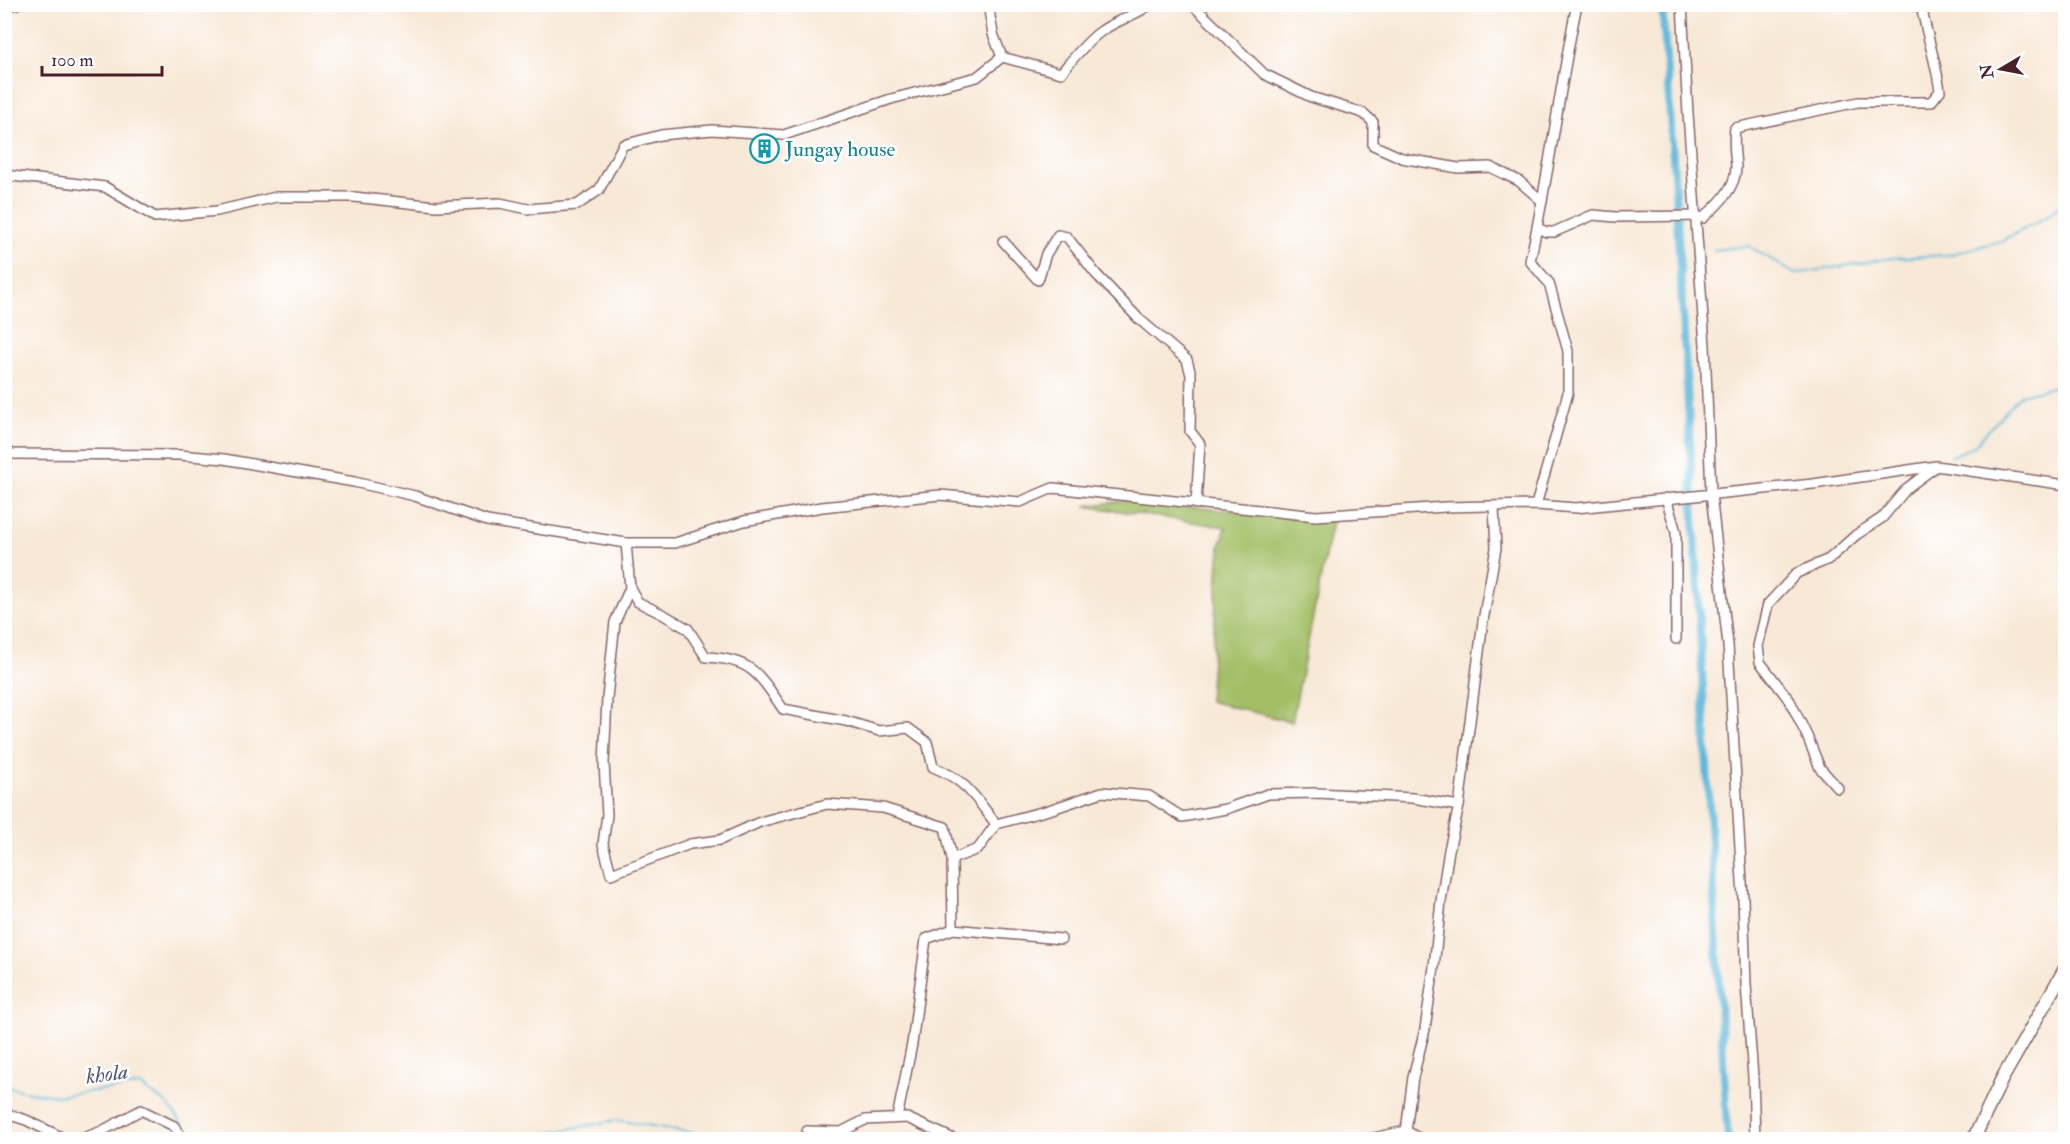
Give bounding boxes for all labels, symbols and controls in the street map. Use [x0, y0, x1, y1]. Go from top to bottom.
scale bar [42, 39, 162, 77]
north arrow [1971, 39, 2031, 99]
text: 100 m [51, 49, 94, 72]
text: N [1976, 62, 1998, 81]
building icon: Jungay house [748, 133, 780, 165]
place label: Jungay house [784, 136, 895, 163]
water label: khola [83, 1057, 130, 1091]

